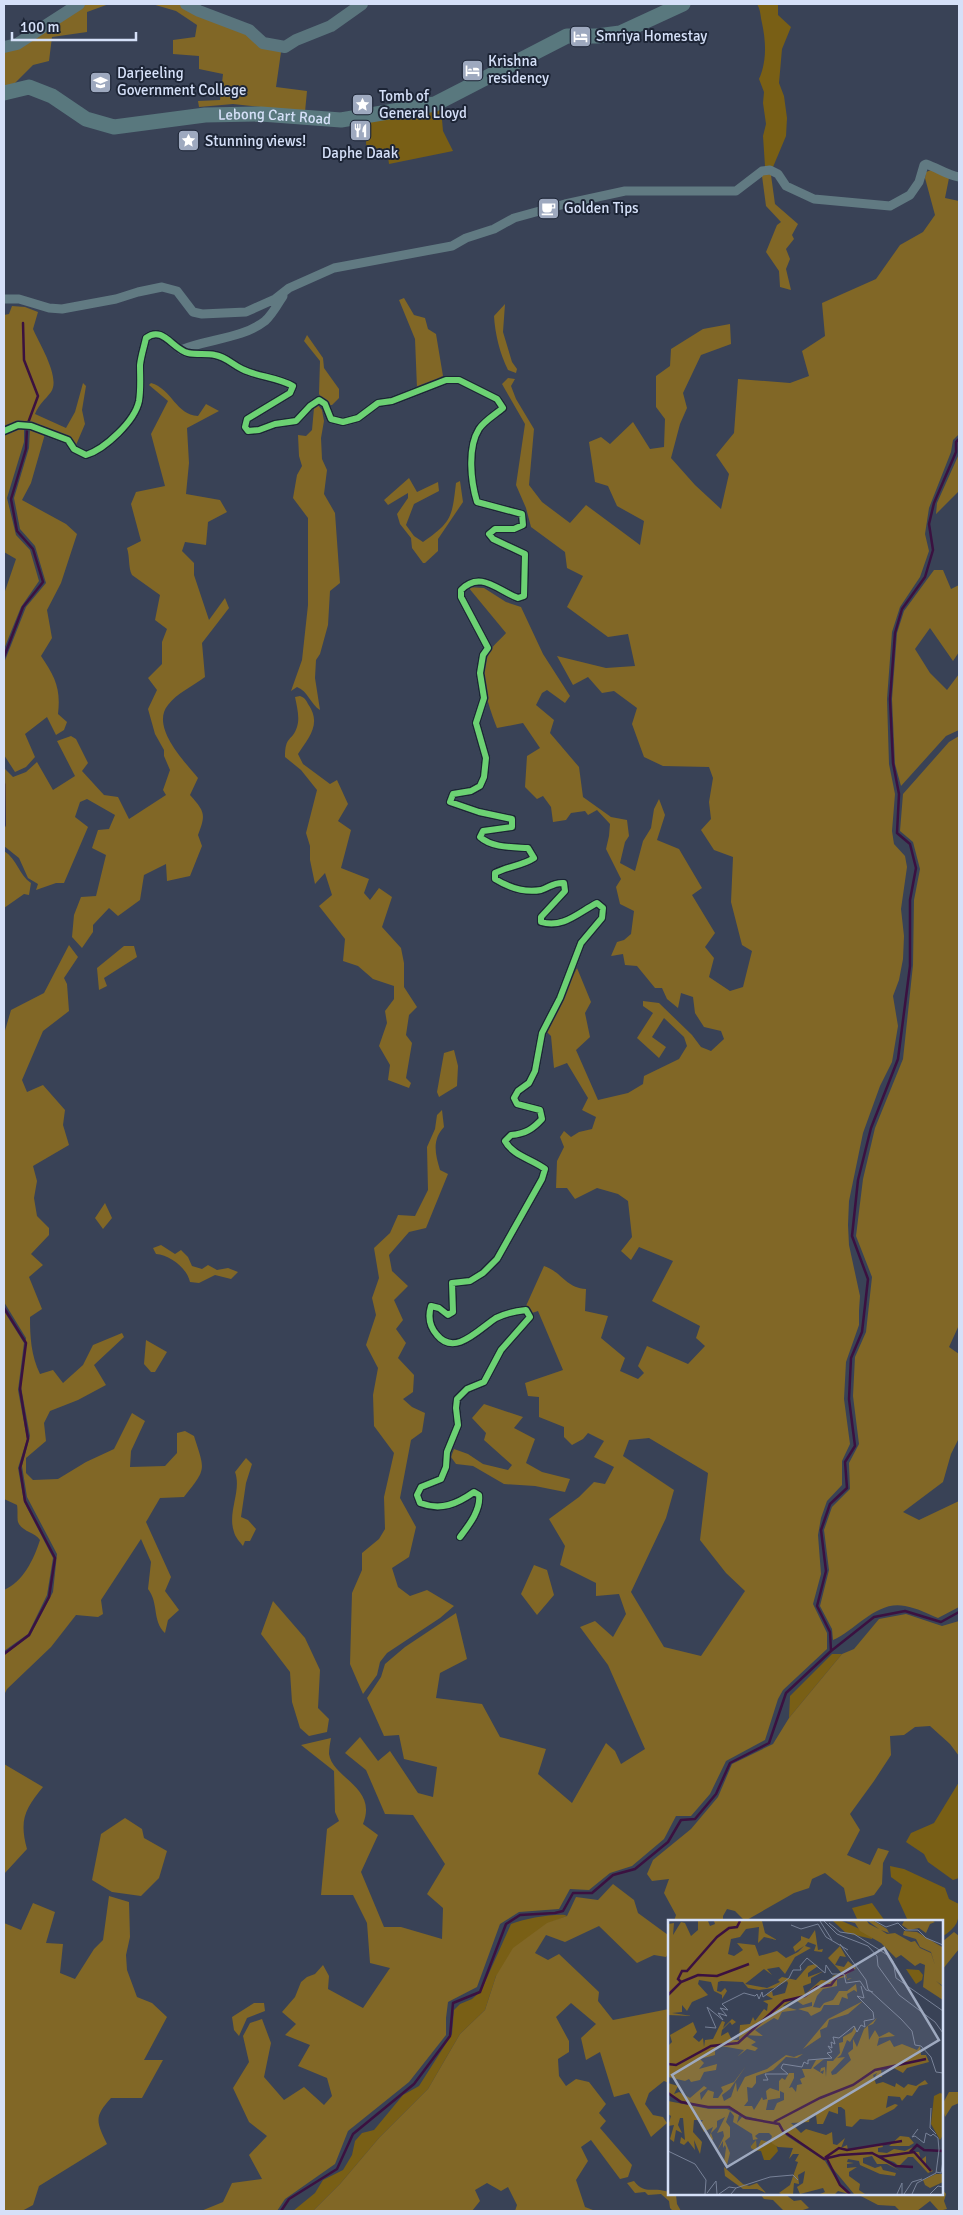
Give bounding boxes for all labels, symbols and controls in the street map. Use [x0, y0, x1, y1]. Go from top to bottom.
scale bar [12, 10, 136, 42]
text: 100 m [20, 18, 60, 36]
hotel icon: Smriya Homestay [568, 24, 592, 48]
place label: Smriya Homestay [596, 27, 707, 45]
place label: Krishna residency [488, 52, 549, 87]
hotel icon: Krishna residency [460, 58, 484, 82]
place label: Darjeeling Government College [117, 64, 247, 99]
school or university icon: Darjeeling Government College [89, 70, 113, 94]
place label: Tomb of General Lloyd [379, 87, 467, 122]
place icon: Tomb of General Lloyd [351, 93, 375, 117]
street label: Lebong Cart Road [218, 105, 332, 128]
restaurant icon: Daphe Daak [348, 118, 372, 142]
place icon: Stunning views! [177, 129, 201, 153]
place label: Stunning views! [205, 132, 306, 150]
place label: Daphe Daak [322, 144, 399, 162]
cafe icon: Golden Tips [536, 196, 560, 220]
place label: Golden Tips [564, 199, 639, 217]
inset map [668, 1920, 943, 2195]

